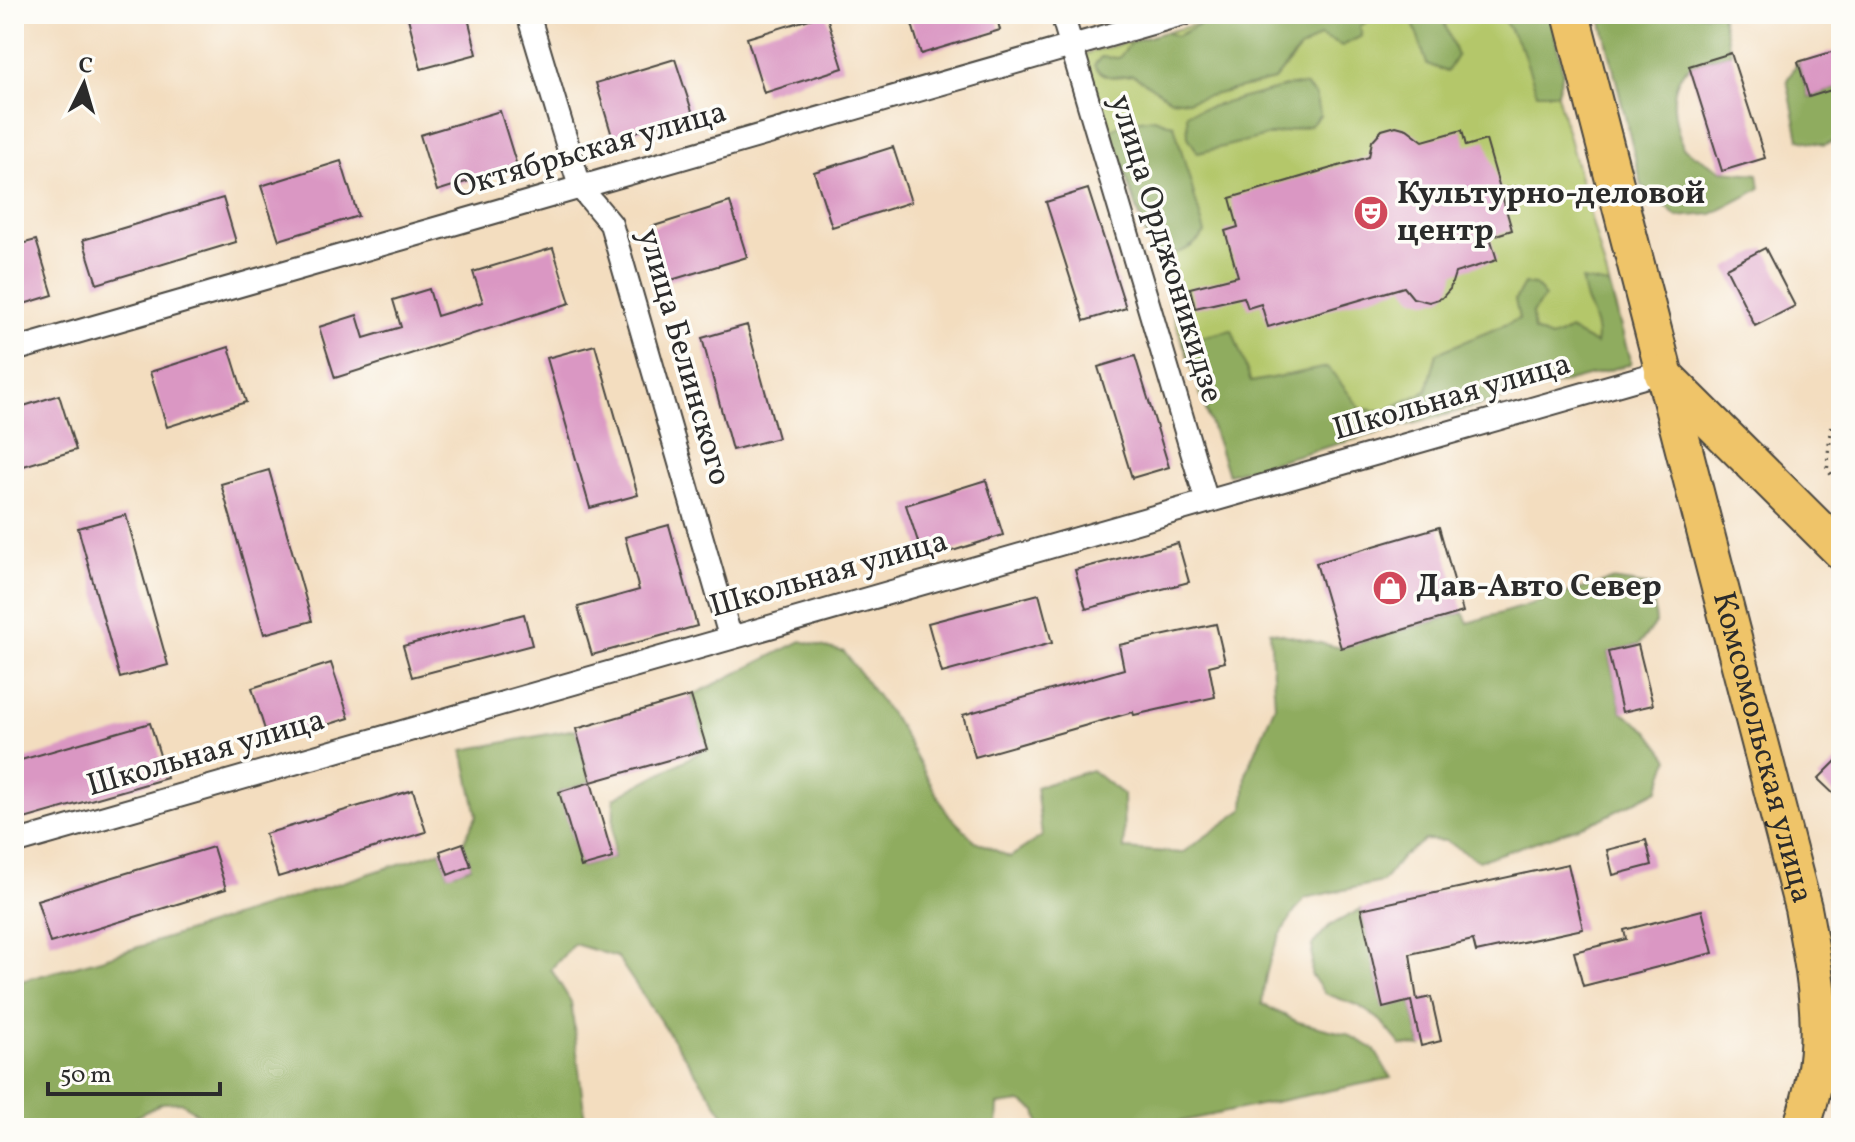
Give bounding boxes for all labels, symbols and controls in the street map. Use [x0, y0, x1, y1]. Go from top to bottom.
north arrow [44, 44, 124, 124]
text: С [77, 51, 94, 83]
street label: улица Орджоникидзе [1097, 90, 1233, 408]
street label: Октябрьская улица [448, 91, 732, 211]
place label: Культурно-деловой центр [1397, 173, 1705, 254]
theatre icon: Культурно-деловой центр [1352, 194, 1390, 232]
street label: улица Белинского [625, 223, 741, 491]
street label: Школьная улица [1328, 343, 1576, 453]
street label: Школьная улица [705, 520, 953, 630]
place label: Дав-Авто Север [1416, 566, 1662, 610]
shop icon: Дав-Авто Север [1371, 569, 1409, 607]
street label: Комсомольская улица [1700, 587, 1823, 908]
street label: Школьная улица [82, 699, 330, 809]
scale bar [48, 1046, 220, 1096]
text: 50 m [60, 1059, 112, 1093]

